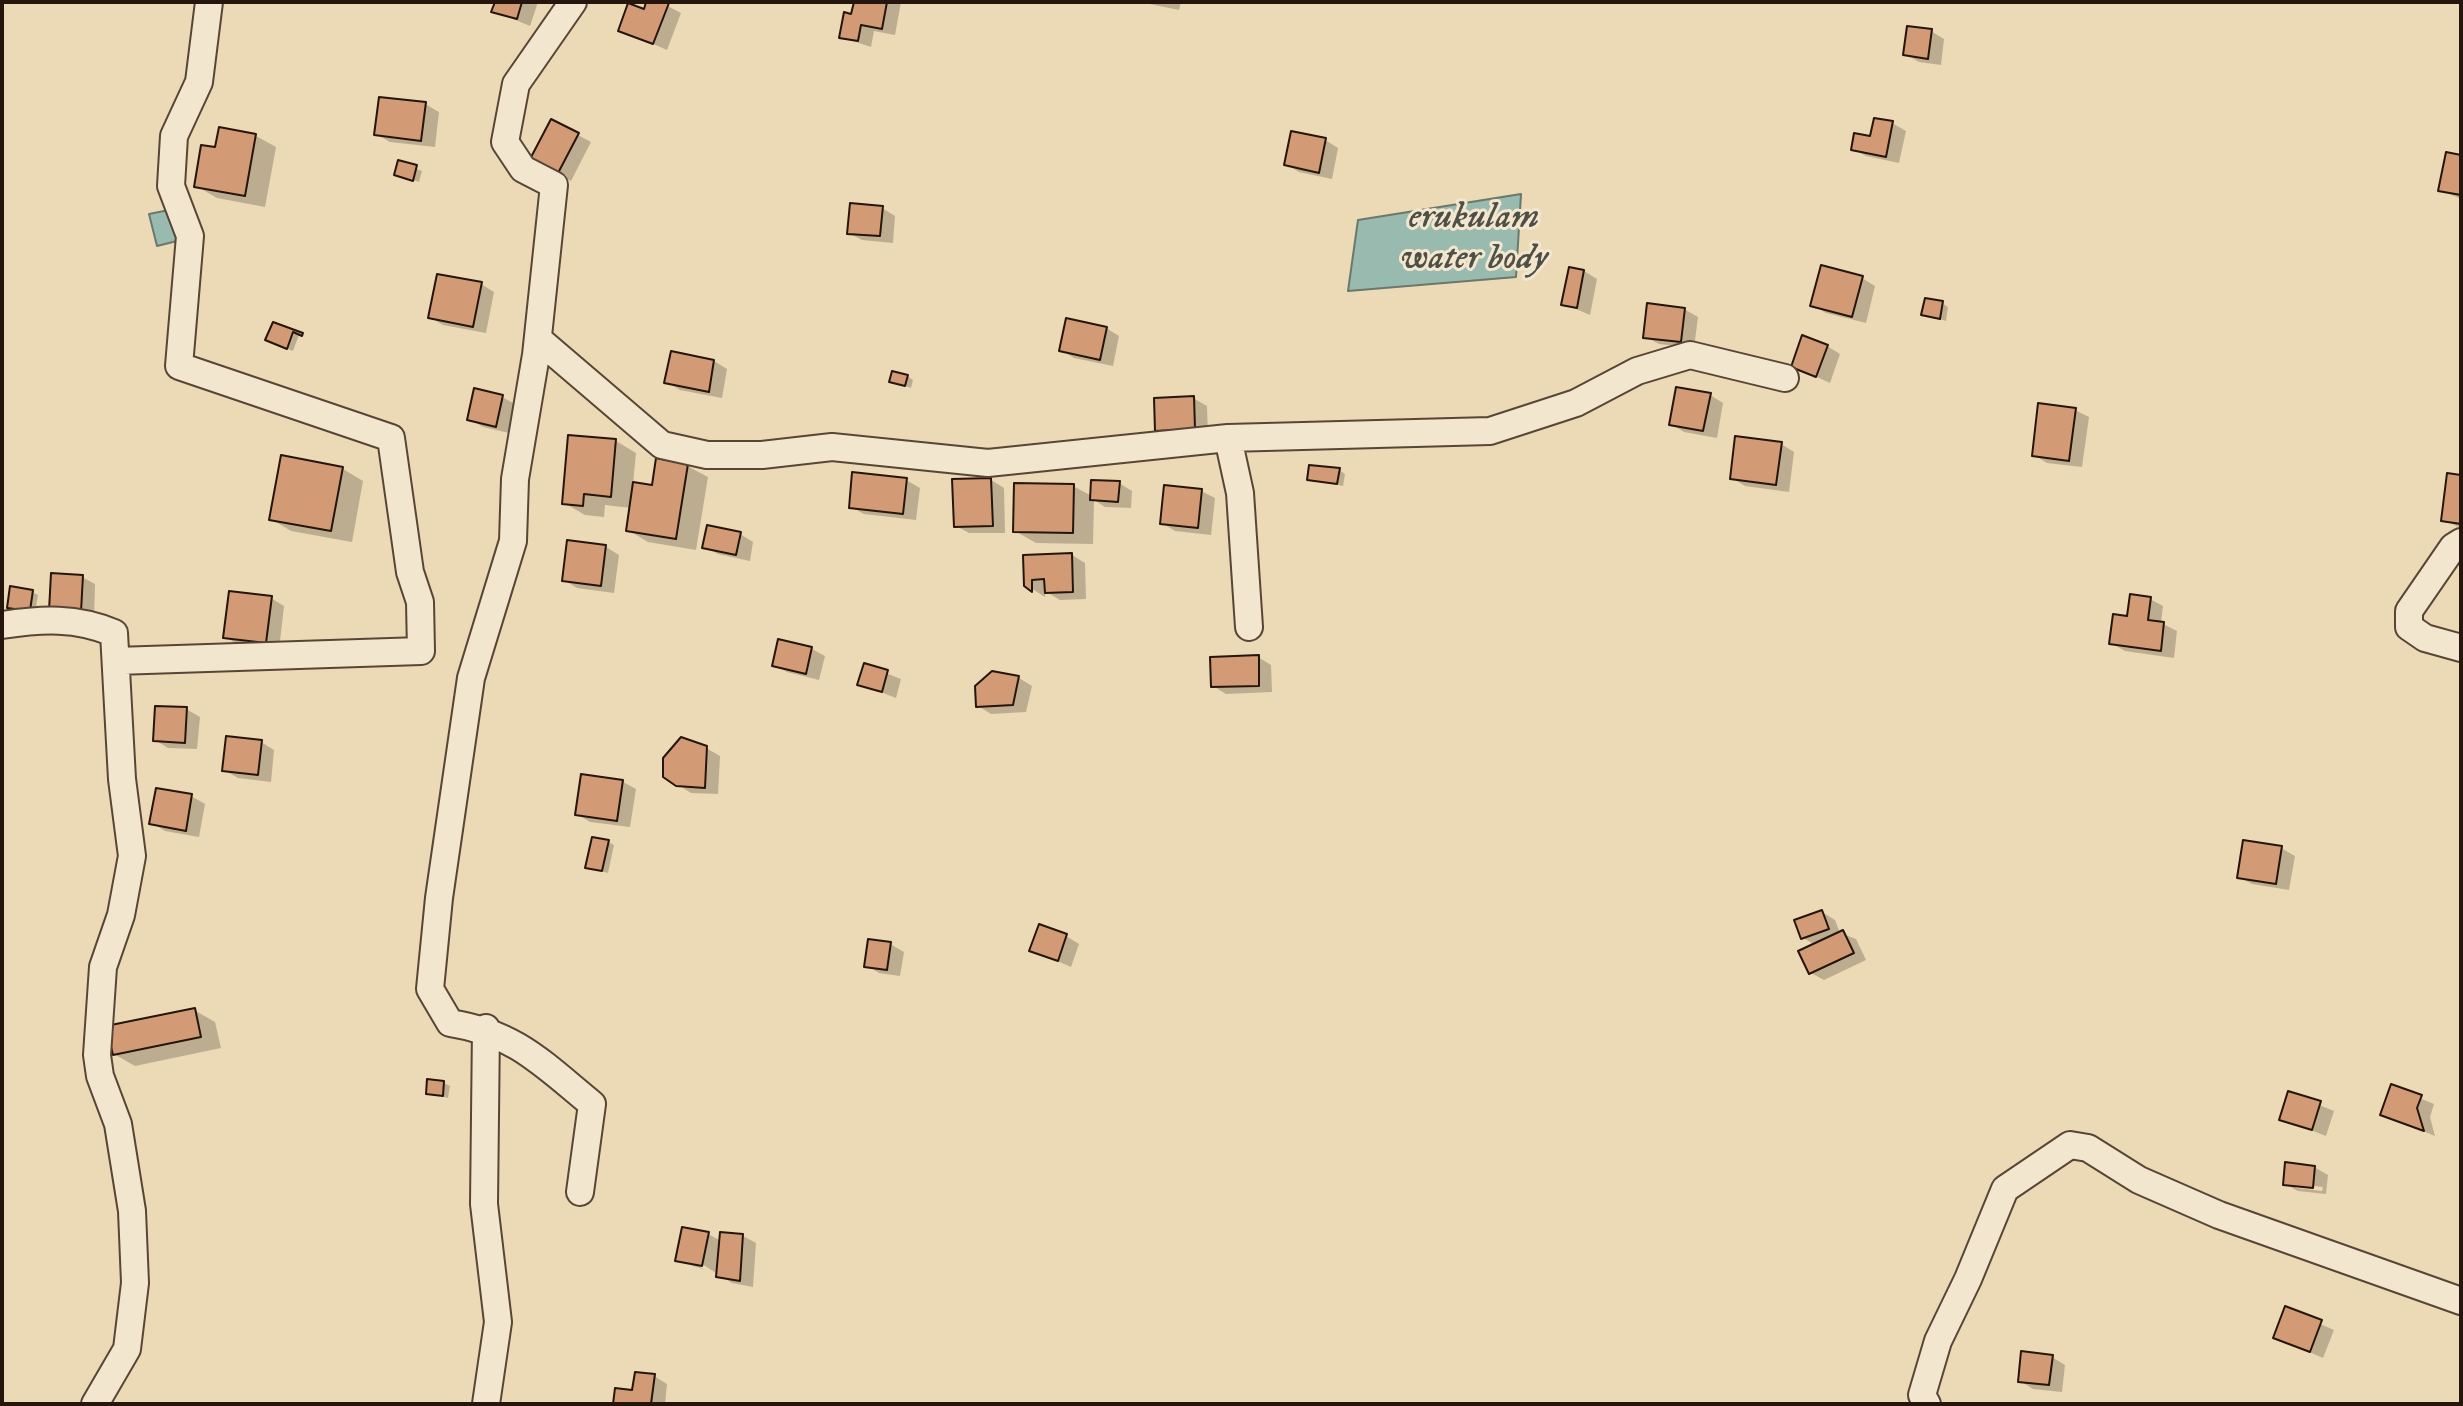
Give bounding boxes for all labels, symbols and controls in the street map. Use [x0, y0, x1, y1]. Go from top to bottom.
water label: erukulam water body [1400, 198, 1548, 283]

